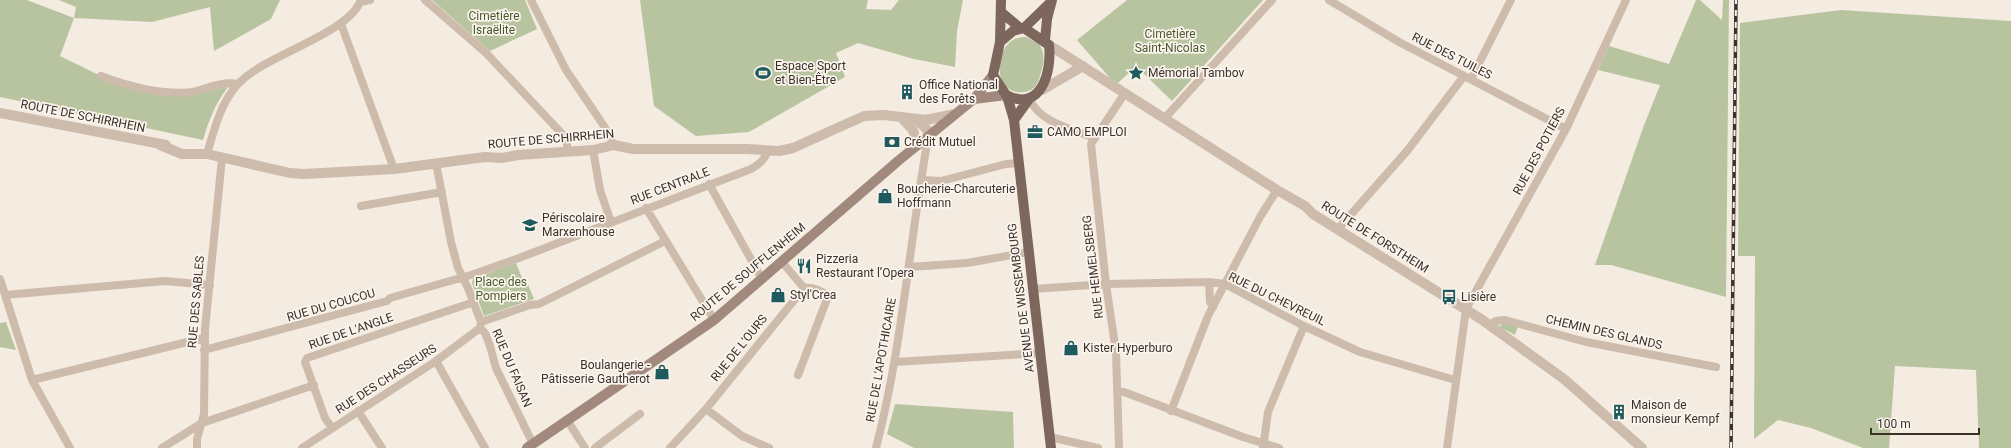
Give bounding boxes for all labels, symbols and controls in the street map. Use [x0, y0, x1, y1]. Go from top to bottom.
park label: Cimetière Israëlite [468, 9, 520, 37]
park label: Cimetière Saint-Nicolas [1135, 27, 1205, 55]
street label: RUE DES TUILES [1410, 30, 1494, 82]
place label: Espace Sport et Bien-Être [775, 59, 846, 87]
sports icon: Espace Sport et Bien-Être [754, 64, 772, 82]
place icon: Mémorial Tambov [1127, 64, 1145, 82]
place label: Mémorial Tambov [1148, 66, 1244, 80]
place label: Office National des Forêts [919, 78, 998, 106]
building icon: Office National des Forêts [898, 83, 916, 101]
street label: ROUTE DE SCHIRRHEIN [19, 97, 147, 135]
street label: RUE DES POTIERS [1510, 105, 1568, 197]
office icon: CAMO EMPLOI [1026, 123, 1044, 141]
place label: CAMO EMPLOI [1047, 125, 1127, 139]
street label: ROUTE DE SCHIRRHEIN [487, 126, 615, 152]
bank icon: Crédit Mutuel [883, 133, 901, 151]
place label: Crédit Mutuel [904, 135, 976, 149]
street label: RUE CENTRALE [628, 164, 712, 208]
place label: Boucherie-Charcuterie Hoffmann [897, 182, 1015, 210]
shop icon: Boucherie-Charcuterie Hoffmann [876, 187, 894, 205]
street label: ROUTE DE FORSTHEIM [1319, 198, 1431, 276]
place label: Périscolaire Marxenhouse [542, 211, 615, 239]
street label: RUE HEIMELSBERG [1080, 214, 1106, 320]
school or university icon: Périscolaire Marxenhouse [521, 216, 539, 234]
street label: ROUTE DE SOUFFLENHEIM [688, 220, 808, 324]
street label: AVENUE DE WISSEMBOURG [1005, 223, 1037, 373]
place label: Pizzeria Restaurant l’Opera [816, 252, 914, 280]
street label: RUE DES SABLES [185, 255, 207, 349]
restaurant icon: Pizzeria Restaurant l’Opera [795, 257, 813, 275]
street label: RUE DU CHEVREUIL [1226, 269, 1328, 329]
park label: Place des Pompiers [475, 275, 527, 303]
street label: RUE DU COUCOU [285, 286, 377, 324]
shop icon: Styl'Crea [769, 286, 787, 304]
place label: Styl'Crea [790, 288, 836, 302]
bus stop icon: Lisière [1440, 288, 1458, 306]
place label: Lisière [1461, 290, 1496, 304]
street label: RUE DE L'APOTHICAIRE [863, 297, 899, 423]
street label: RUE DE L'ANGLE [307, 310, 395, 352]
street label: RUE DE L'OURS [708, 312, 770, 384]
street label: CHEMIN DES GLANDS [1544, 312, 1664, 352]
street label: RUE DU FAISAN [489, 327, 535, 409]
shop icon: Kister Hyperburo [1062, 339, 1080, 357]
street label: RUE DES CHASSEURS [333, 341, 439, 417]
place label: Kister Hyperburo [1083, 341, 1173, 355]
place label: Boulangerie - Pâtisserie Gautherot [541, 358, 651, 386]
shop icon: Boulangerie - Pâtisserie Gautherot [653, 363, 671, 381]
place label: Maison de monsieur Kempf [1631, 398, 1720, 426]
building icon: Maison de monsieur Kempf [1610, 403, 1628, 421]
scale bar [1871, 410, 1979, 436]
text: 100 m [1877, 417, 1911, 431]

